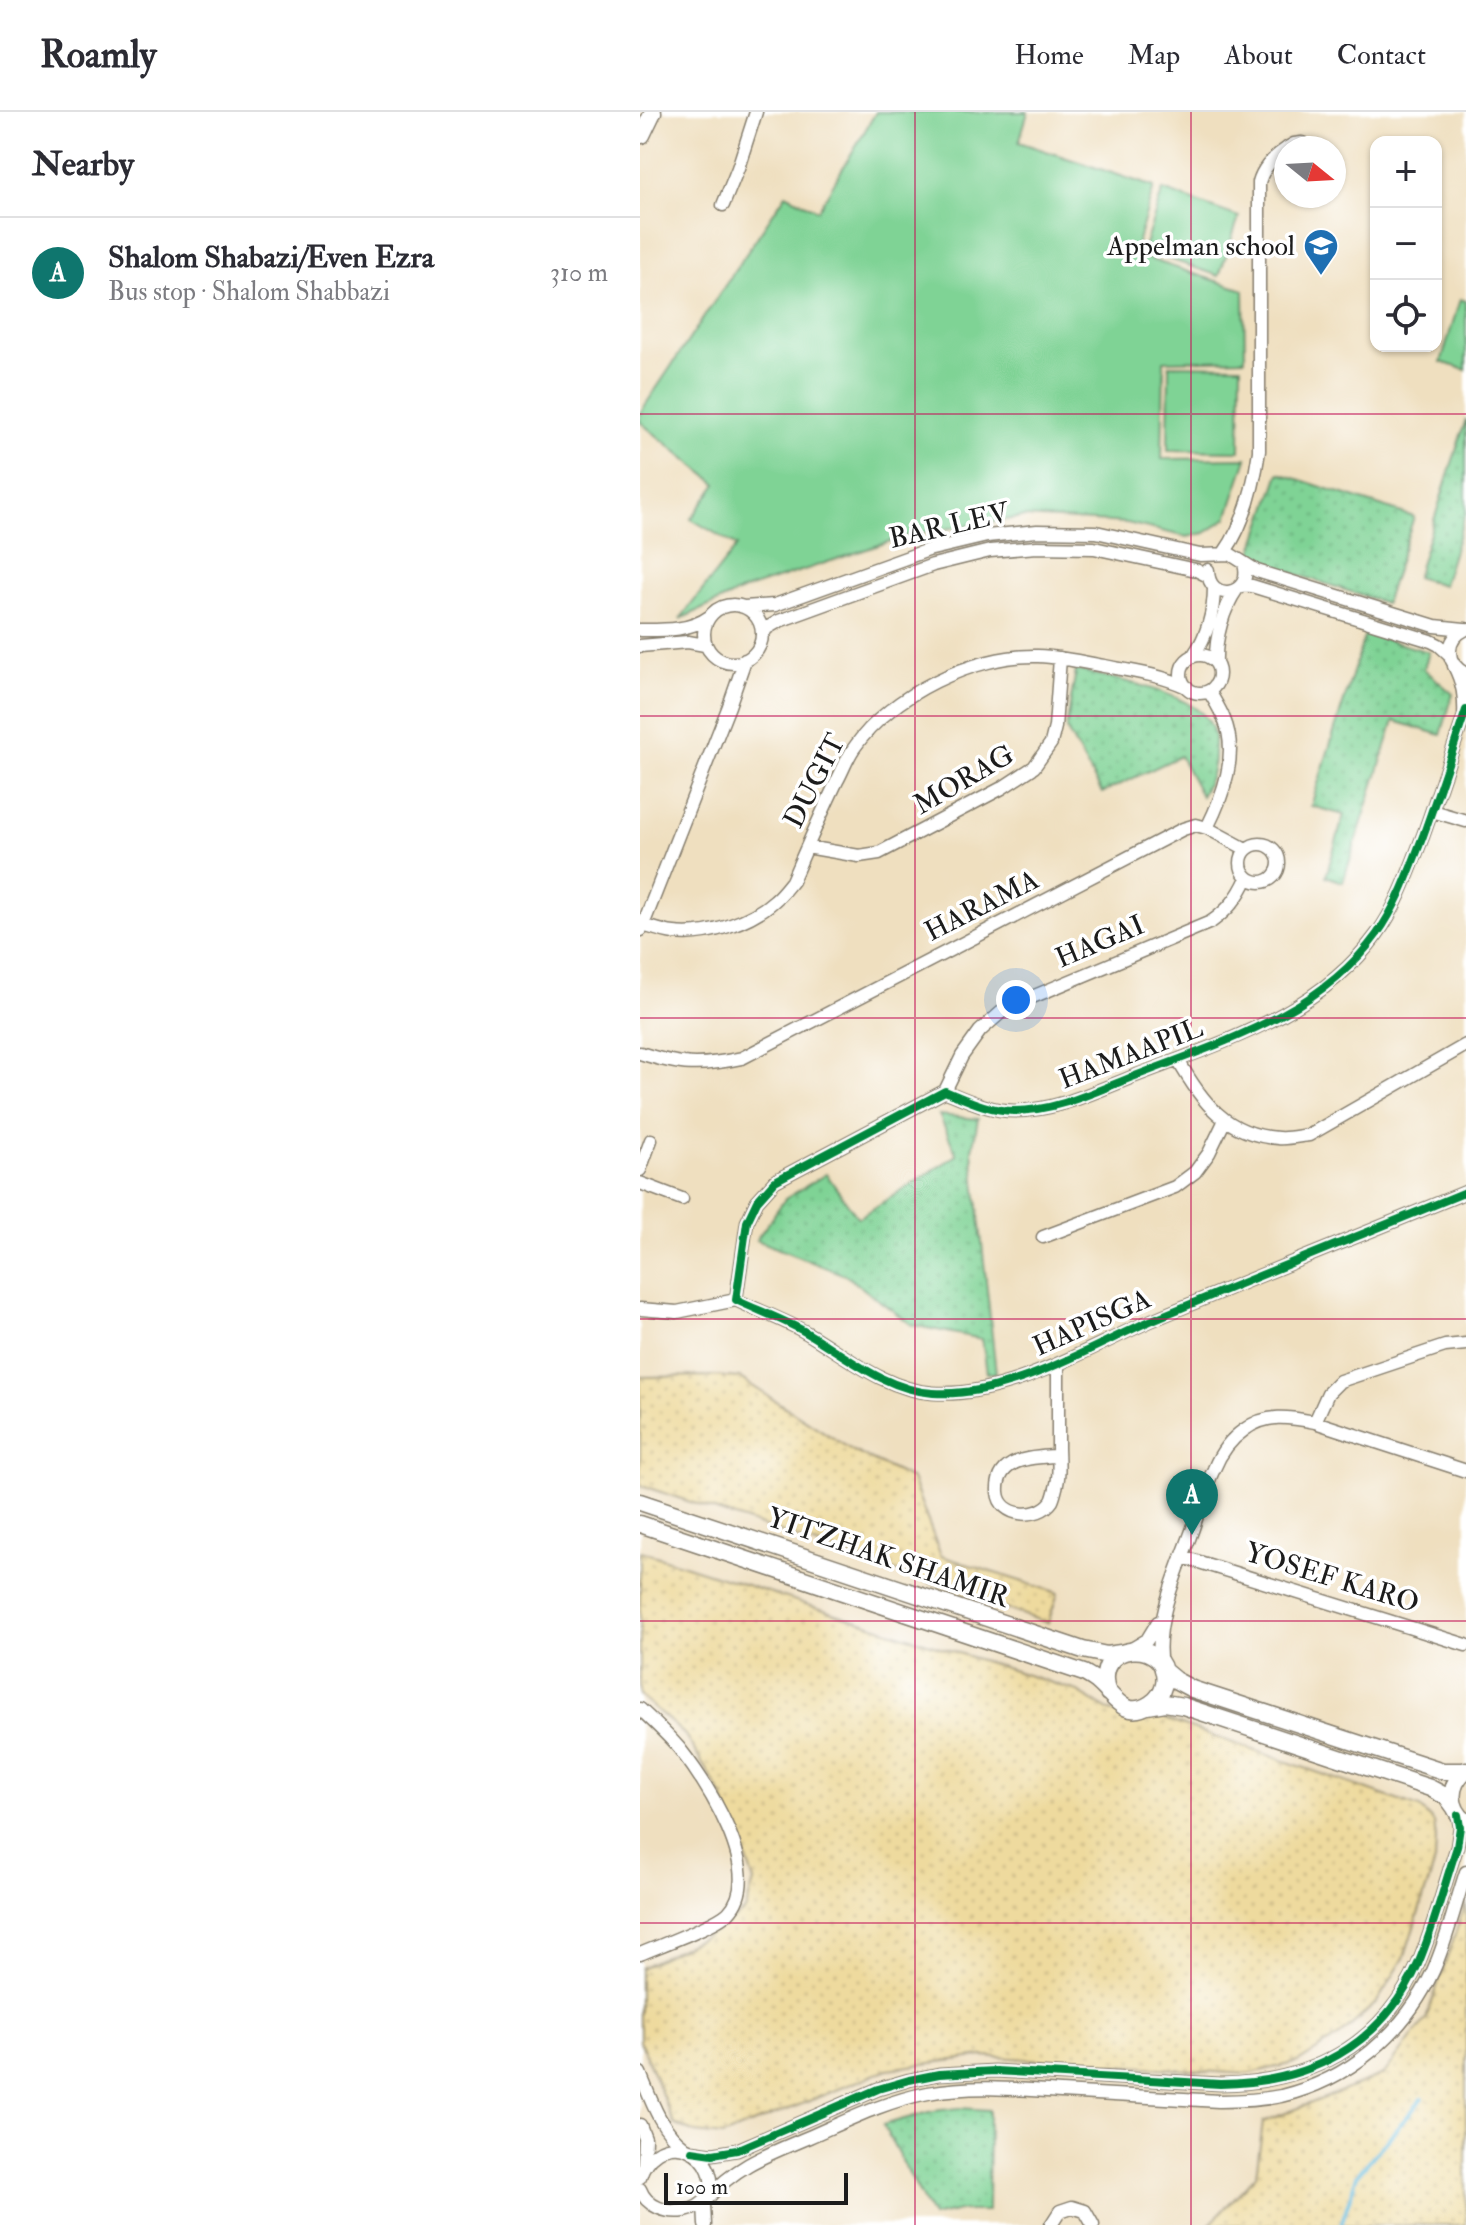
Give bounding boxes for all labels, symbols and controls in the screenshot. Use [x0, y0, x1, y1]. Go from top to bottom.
text: Roamly [40, 31, 157, 79]
text: Home [1014, 38, 1084, 73]
text: Map [1128, 38, 1180, 73]
text: About [1224, 38, 1293, 73]
text: Contact [1337, 38, 1426, 73]
north arrow [1274, 136, 1346, 208]
map controls [1370, 136, 1442, 352]
button: + [1370, 136, 1442, 208]
text: Nearby [32, 143, 134, 186]
button: − [1370, 208, 1442, 280]
school or university icon: Appelman school [1302, 227, 1340, 277]
place label: Appelman school [1106, 229, 1295, 264]
text: Shalom Shabazi/Even Ezra [108, 239, 434, 276]
text: A [50, 257, 66, 289]
text: 310 m [550, 257, 608, 289]
text: Bus stop · Shalom Shabbazi [108, 276, 390, 308]
button: locate [1370, 280, 1442, 352]
street label: BAR LEV [886, 495, 1014, 557]
street label: DUGIT [776, 728, 854, 834]
street label: MORAG [908, 737, 1020, 823]
street label: HARAMA [919, 862, 1045, 950]
street label: HAGAI [1050, 908, 1150, 976]
your location [996, 980, 1036, 1020]
street label: HAMAAPIL [1054, 1011, 1208, 1097]
street label: HAPISGA [1028, 1281, 1157, 1364]
pin: A [1166, 1469, 1218, 1535]
street label: YITZHAK SHAMIR [762, 1500, 1014, 1616]
street label: YOSEF KARO [1241, 1535, 1423, 1621]
scale bar [664, 2169, 848, 2205]
text: 100 m [676, 2173, 728, 2201]

